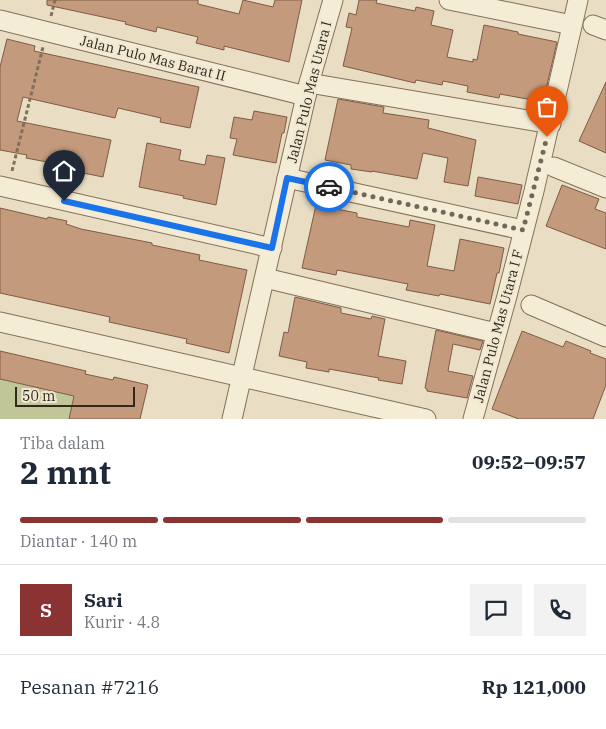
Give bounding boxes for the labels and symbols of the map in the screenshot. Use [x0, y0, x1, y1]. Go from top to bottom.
street label: Jalan Pulo Mas Utara I [283, 19, 335, 165]
street label: Jalan Pulo Mas Barat II [78, 31, 228, 85]
pin [526, 86, 568, 137]
pin [43, 150, 85, 201]
courier [304, 162, 354, 212]
street label: Jalan Pulo Mas Utara I F [469, 248, 527, 404]
scale bar [15, 384, 135, 407]

